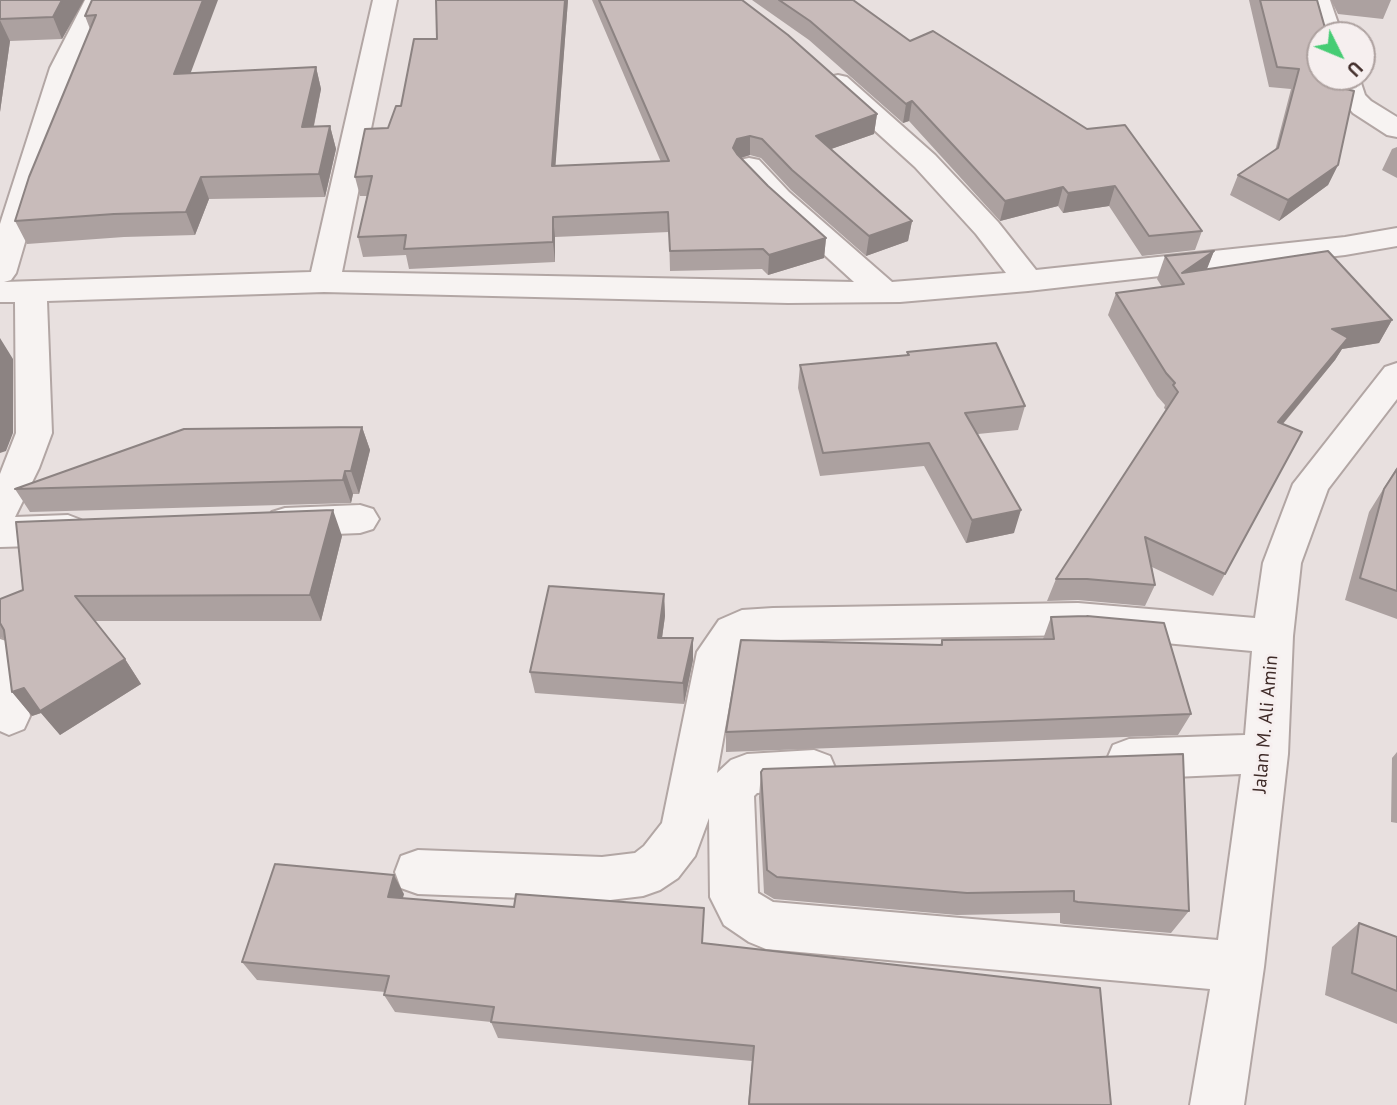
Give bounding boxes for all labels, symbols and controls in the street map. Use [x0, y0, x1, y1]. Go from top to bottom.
north arrow [1306, 21, 1376, 91]
text: U [1342, 56, 1368, 81]
street label: Jalan M. Ali Amin [1249, 654, 1283, 794]

